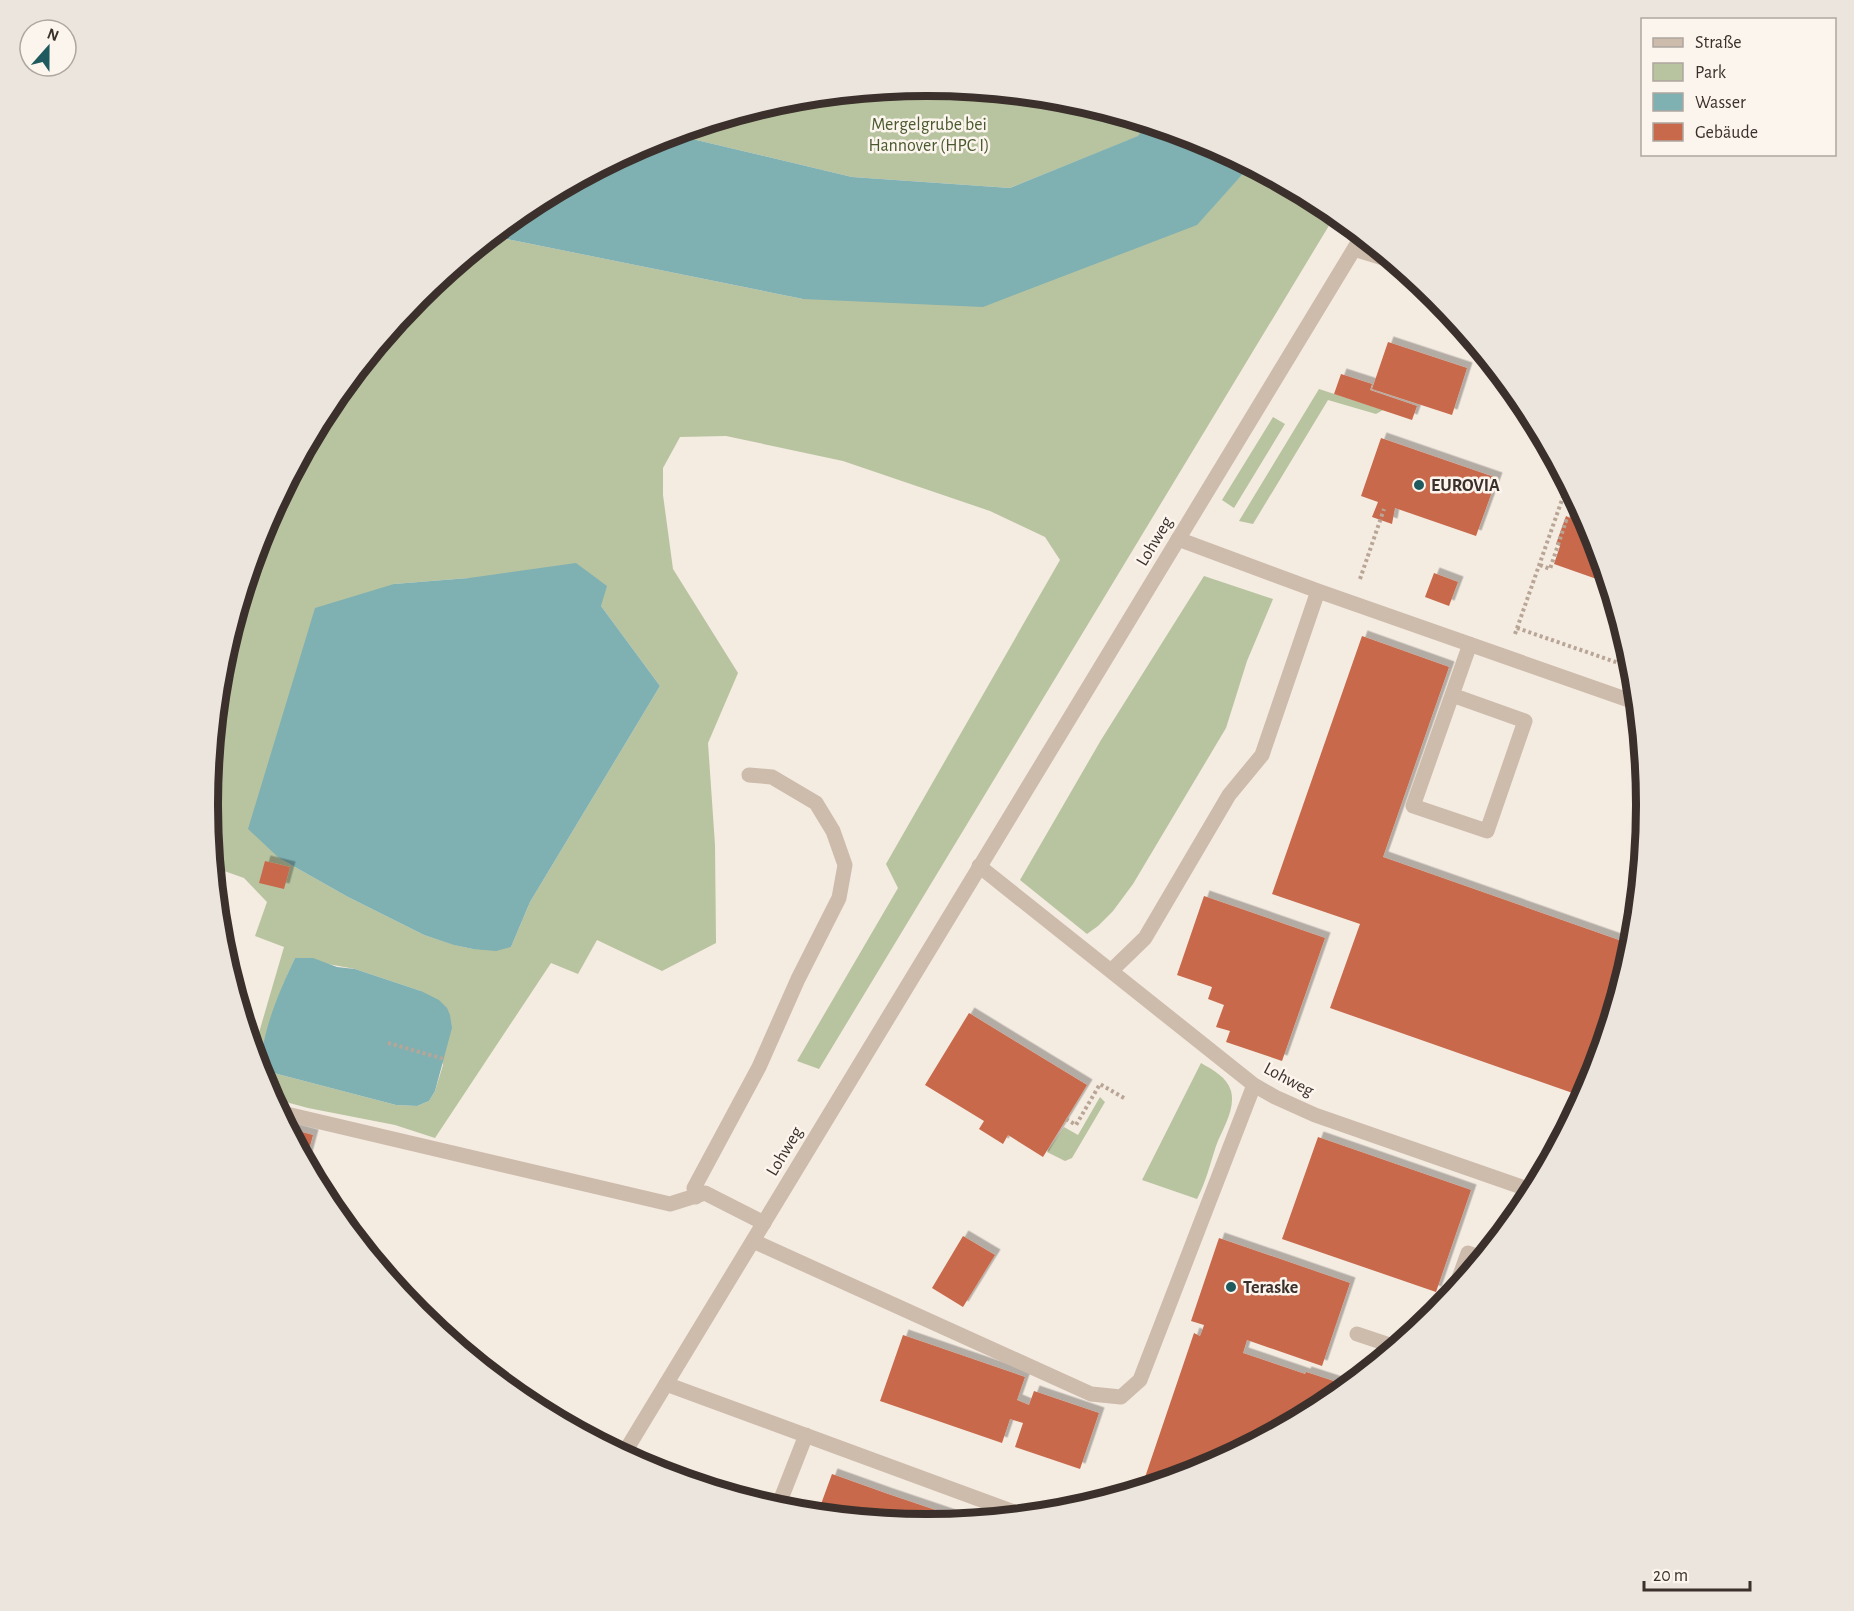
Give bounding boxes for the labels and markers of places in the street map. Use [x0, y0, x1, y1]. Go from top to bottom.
place label: EUROVIA [1431, 477, 1500, 495]
marker: EUROVIA [1412, 478, 1426, 492]
place label: Teraske [1243, 1279, 1298, 1297]
marker: Teraske [1224, 1280, 1238, 1294]

